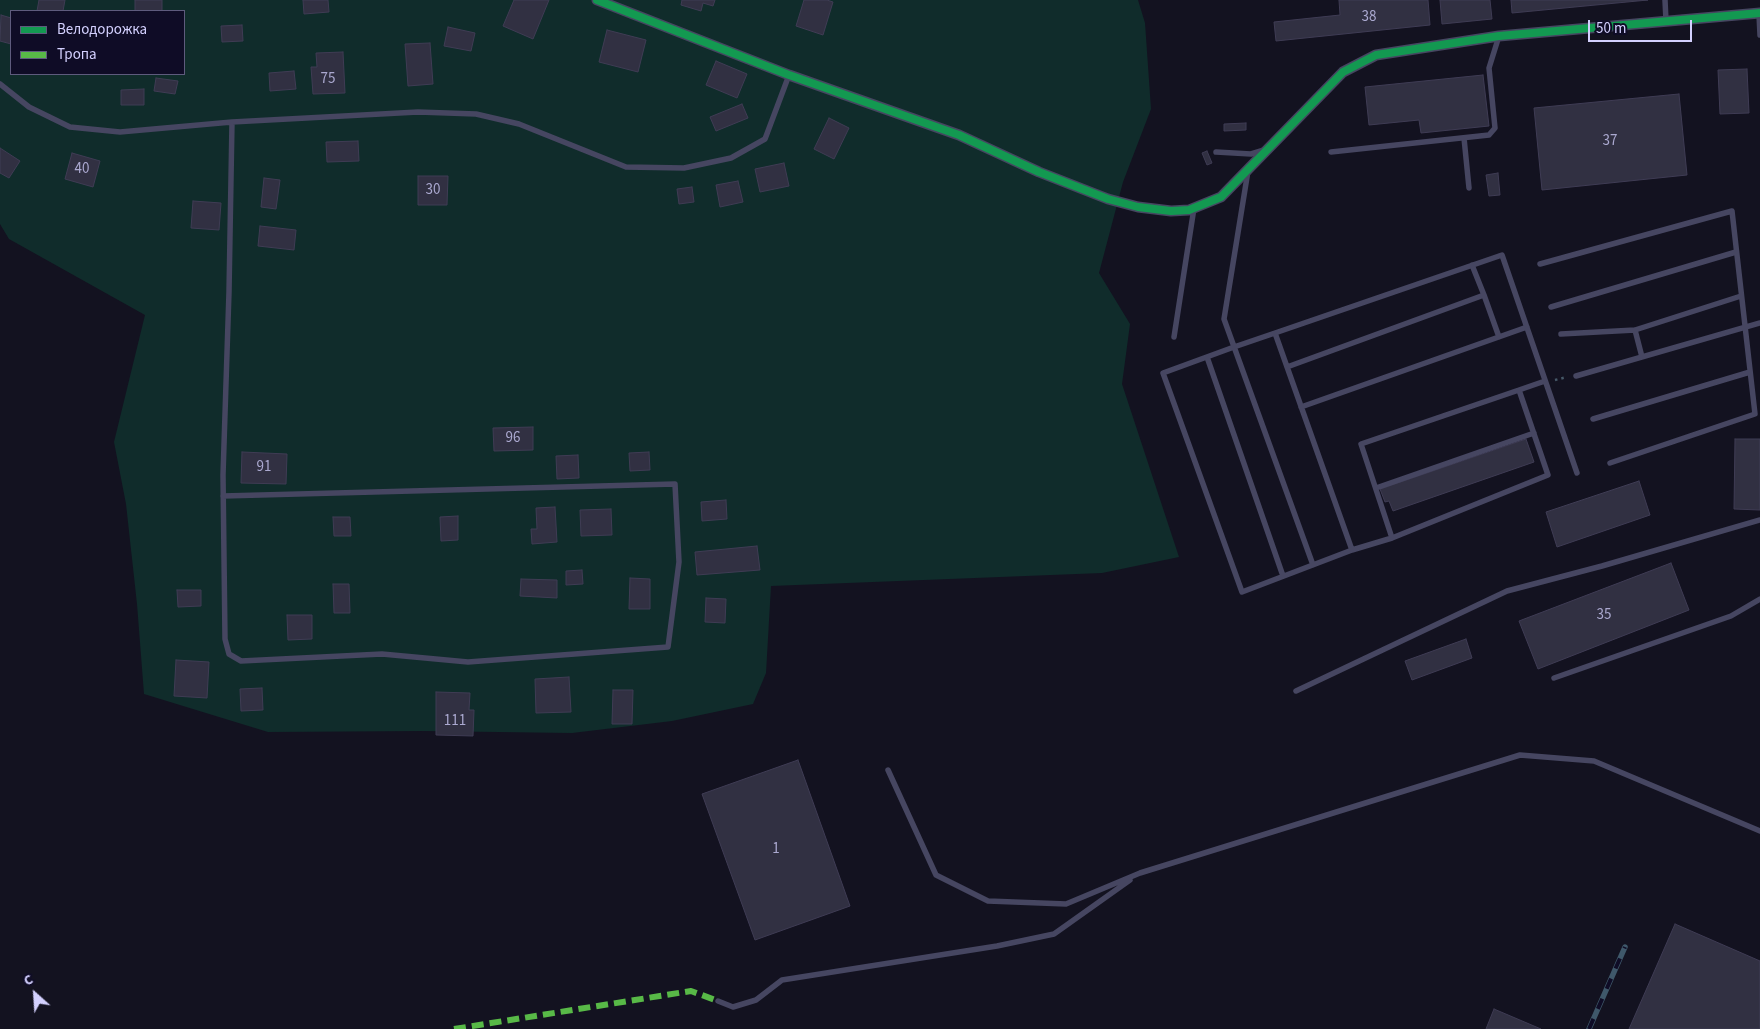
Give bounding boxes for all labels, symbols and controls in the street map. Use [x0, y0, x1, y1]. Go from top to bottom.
house number: 38 [1362, 9, 1376, 27]
legend [10, 10, 185, 75]
scale bar [1590, 10, 1694, 42]
text: 50 m [1596, 18, 1626, 39]
text: Велодорожка [57, 19, 147, 40]
text: Тропа [57, 44, 97, 65]
house number: 75 [321, 71, 335, 89]
house number: 37 [1603, 133, 1617, 151]
house number: 40 [75, 161, 89, 179]
house number: 30 [426, 182, 440, 200]
house number: 96 [506, 430, 520, 448]
house number: 91 [257, 459, 271, 477]
house number: 35 [1597, 607, 1611, 625]
house number: 111 [444, 713, 466, 731]
house number: 1 [772, 841, 780, 859]
north arrow [10, 969, 60, 1019]
text: С [20, 970, 36, 991]

